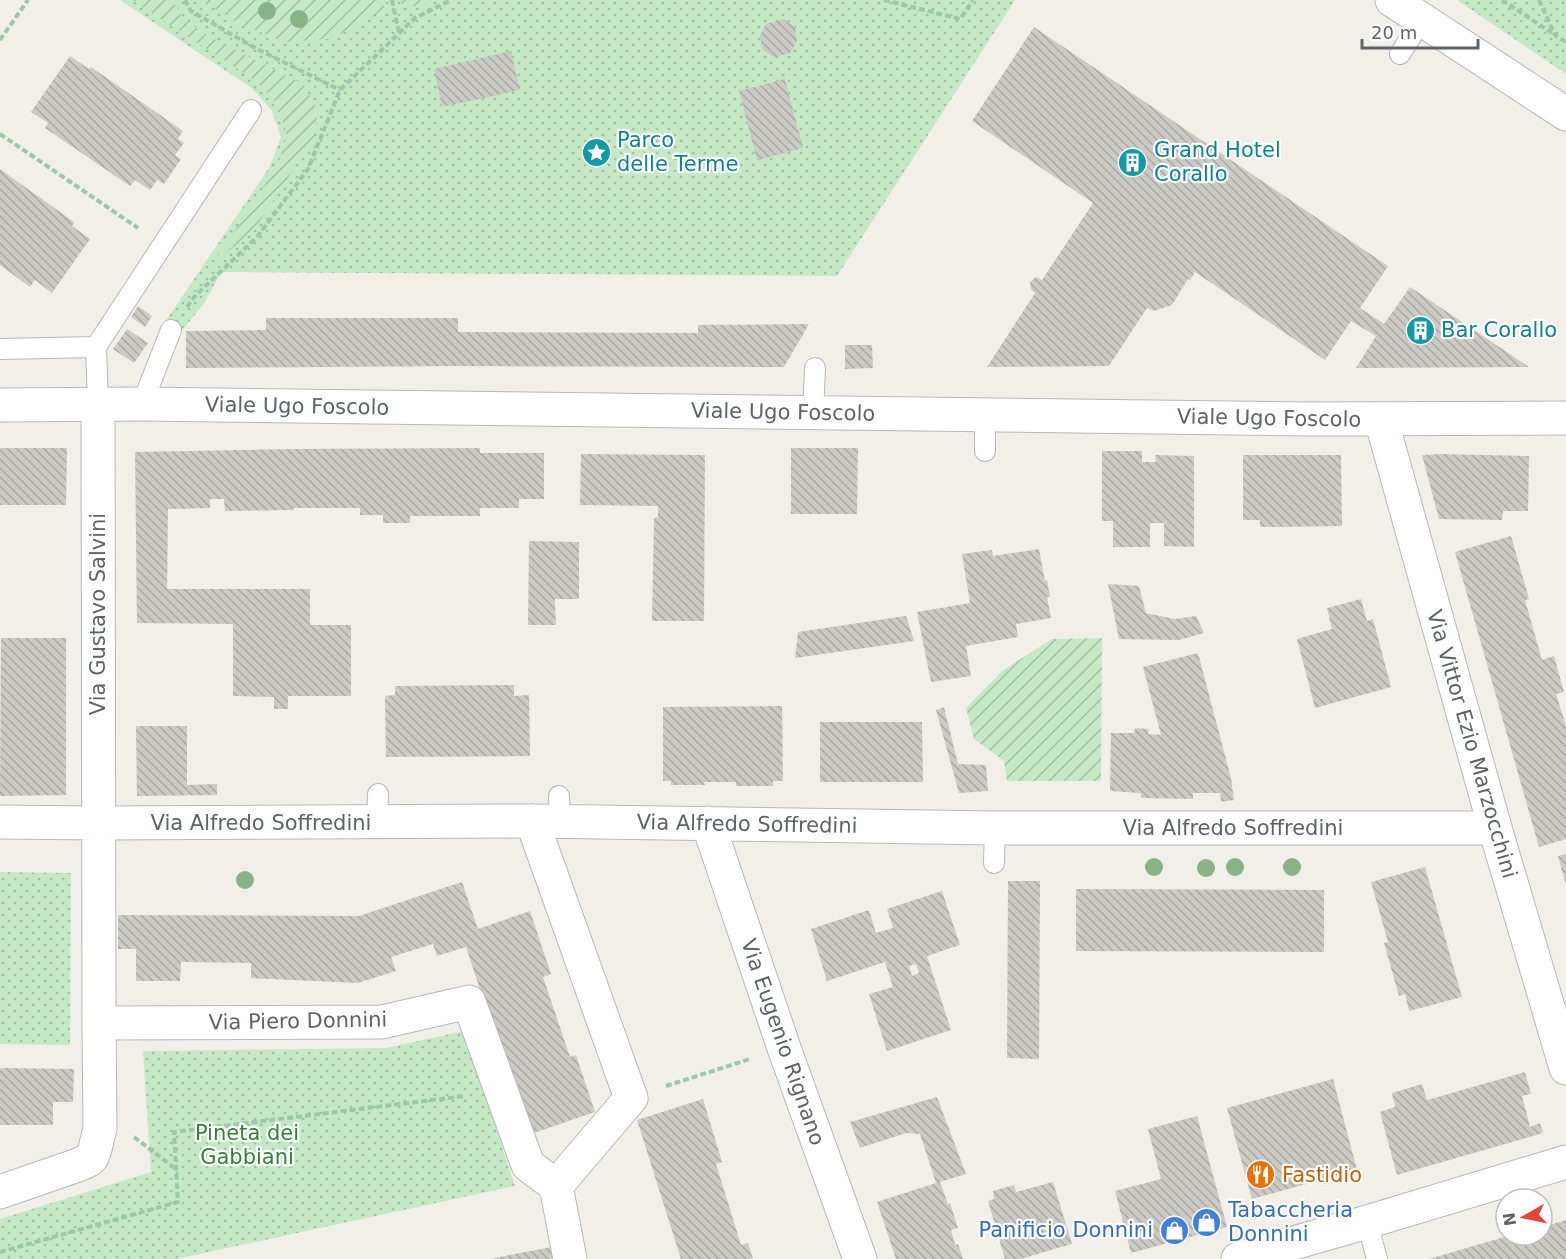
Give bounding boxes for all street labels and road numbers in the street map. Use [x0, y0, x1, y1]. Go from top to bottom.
street label: Viale Ugo Foscolo [205, 392, 389, 420]
street label: Viale Ugo Foscolo [691, 398, 875, 426]
street label: Viale Ugo Foscolo [1177, 404, 1361, 432]
street label: Via Gustavo Salvini [86, 513, 110, 715]
street label: Via Vittor Ezio Marzocchini [1422, 607, 1522, 881]
street label: Via Alfredo Soffredini [636, 810, 858, 838]
street label: Via Alfredo Soffredini [151, 811, 371, 835]
street label: Via Alfredo Soffredini [1123, 816, 1343, 840]
street label: Via Eugenio Rignano [736, 936, 830, 1148]
street label: Via Piero Donnini [209, 1007, 387, 1035]

